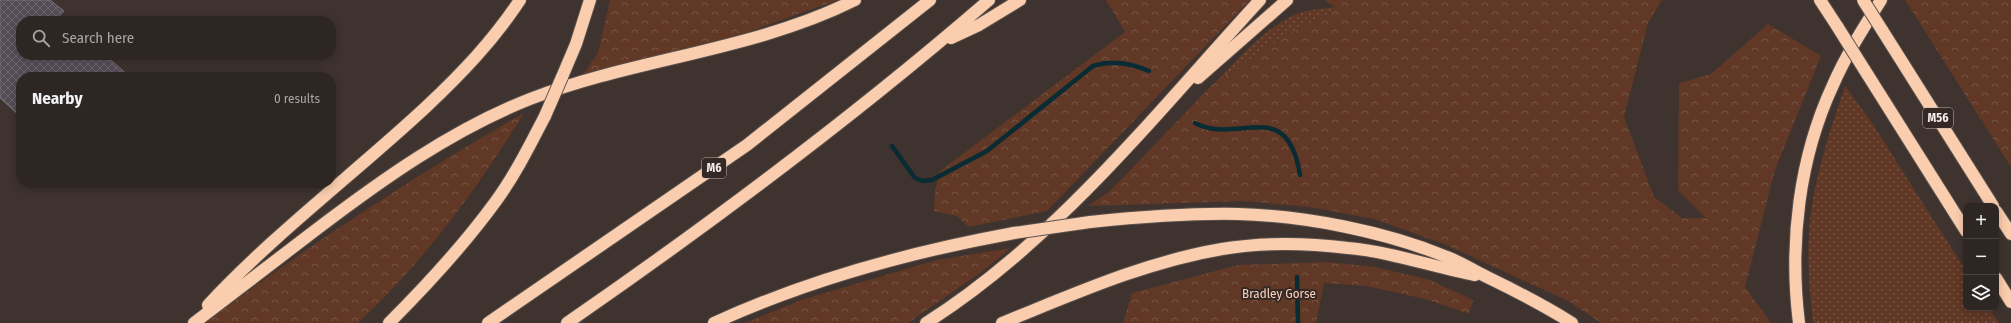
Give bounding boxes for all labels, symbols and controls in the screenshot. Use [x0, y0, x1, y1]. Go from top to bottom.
search box [16, 16, 336, 60]
icon: search [30, 27, 52, 49]
text: Search here [62, 29, 134, 47]
text: Nearby [32, 88, 83, 109]
text: 0 results [274, 91, 320, 106]
road number: M56 [1923, 108, 1953, 128]
road number: M6 [702, 158, 726, 178]
map controls [1963, 203, 1999, 311]
button: + [1963, 203, 1999, 239]
button: − [1963, 239, 1999, 275]
button: layers [1963, 275, 1999, 311]
park label: Bradley Gorse [1242, 286, 1316, 301]

